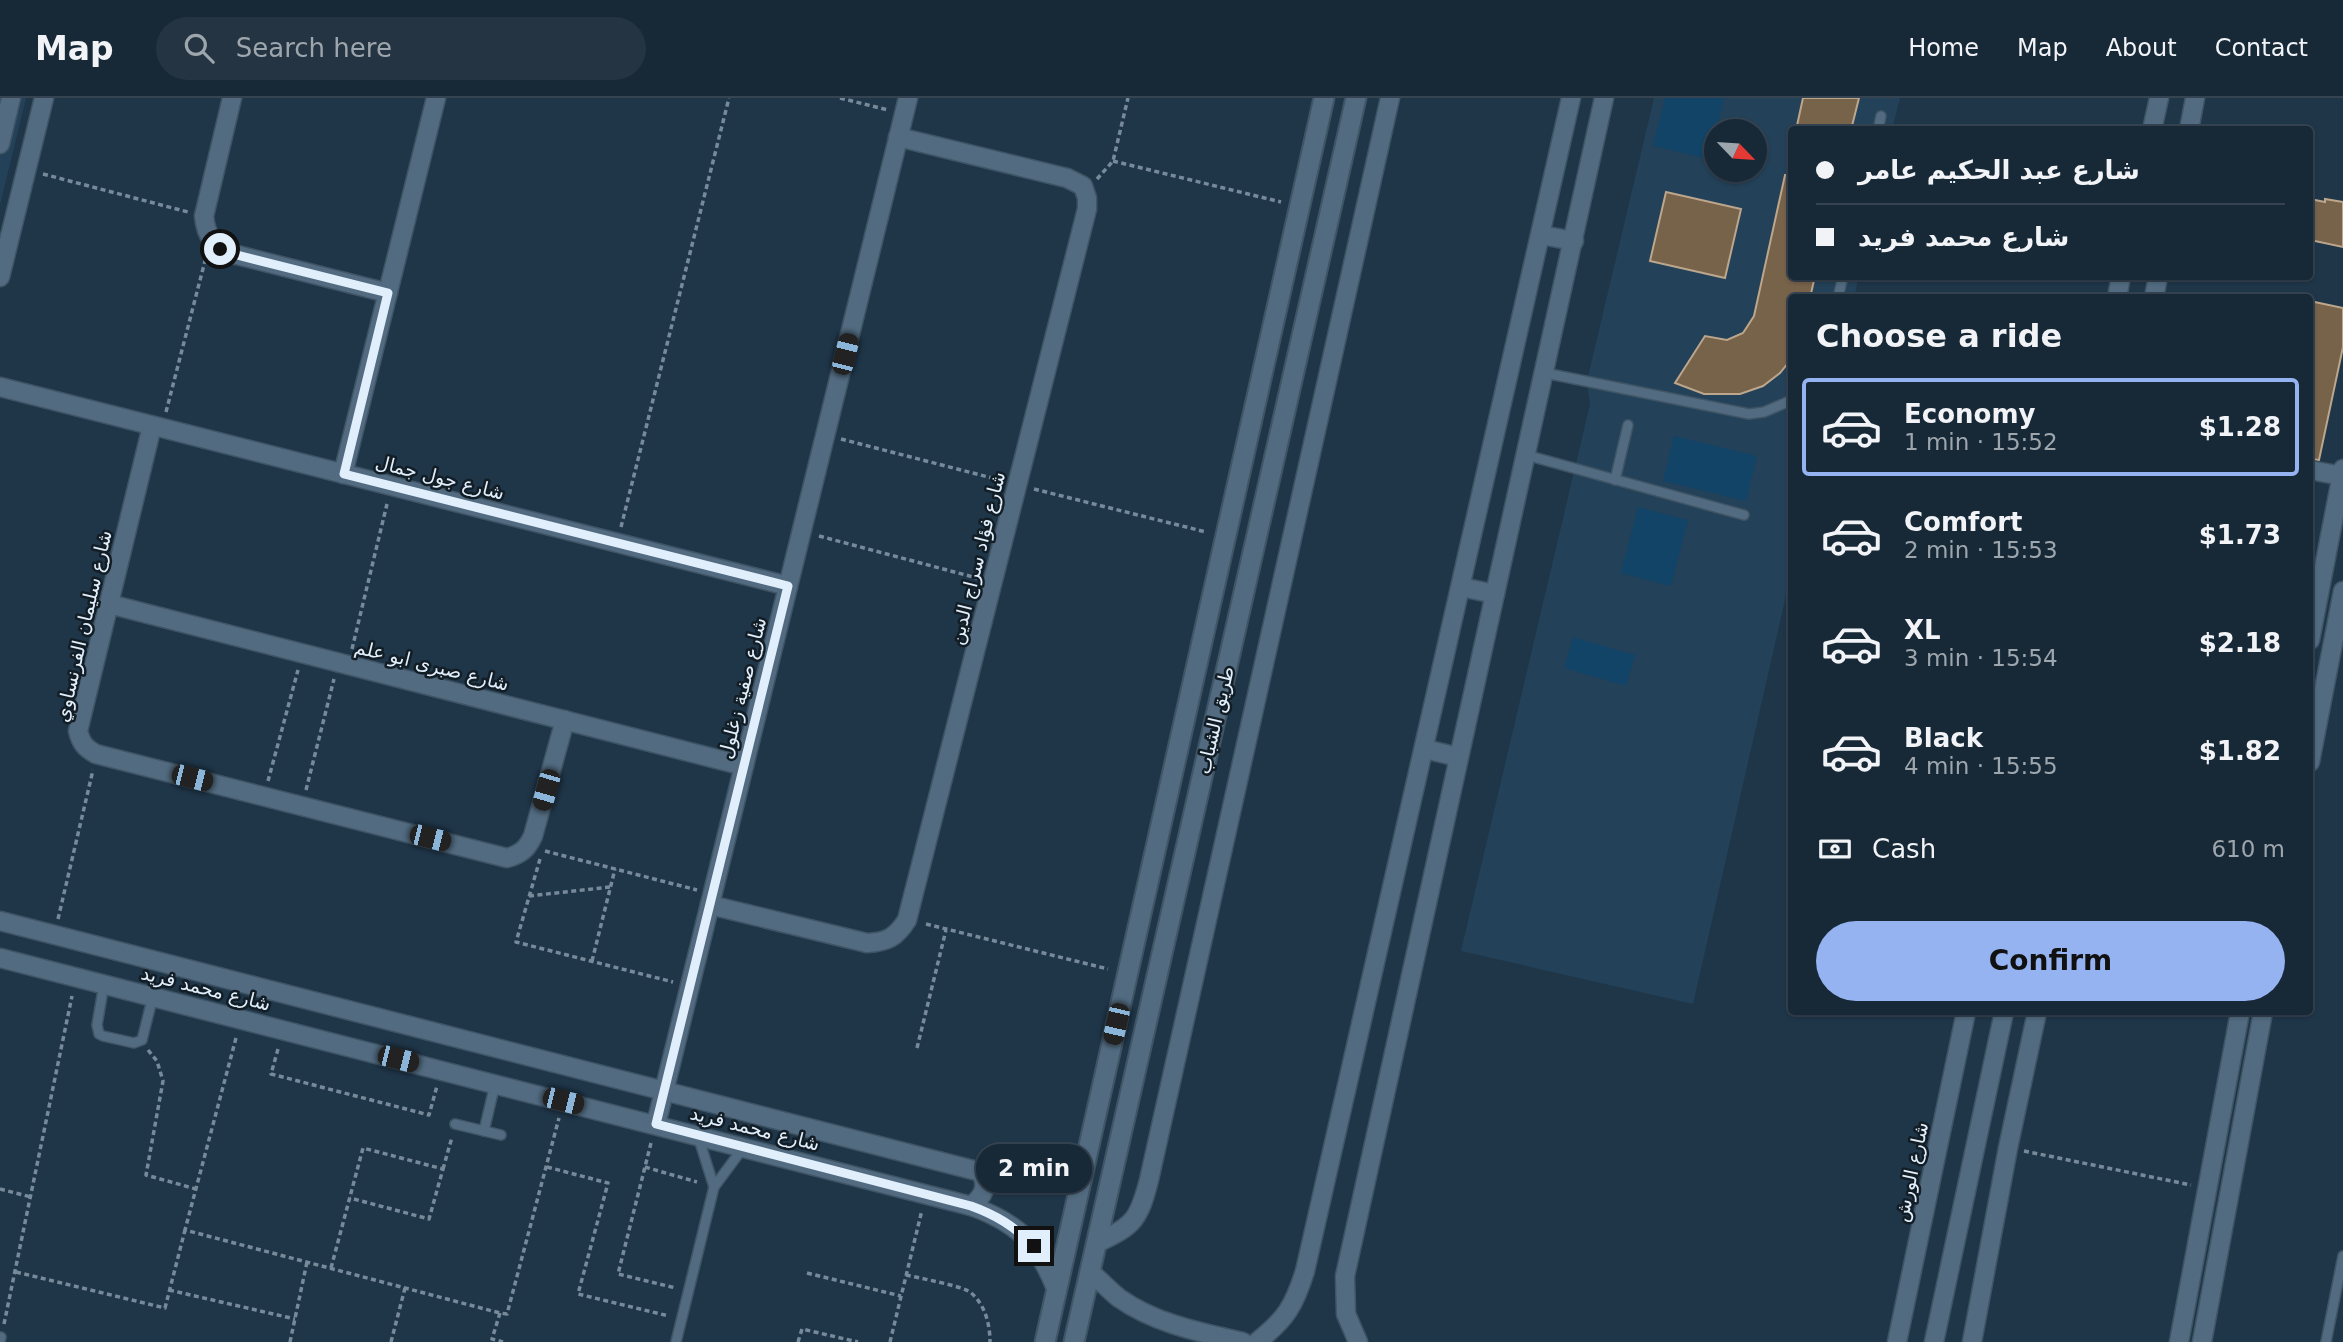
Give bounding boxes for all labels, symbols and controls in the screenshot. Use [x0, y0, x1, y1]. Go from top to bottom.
search box [156, 17, 646, 80]
text: Map [35, 29, 114, 68]
icon: search [180, 29, 218, 67]
text: Search here [236, 33, 392, 63]
text: Home [1908, 34, 1979, 62]
text: Map [2017, 34, 2068, 62]
text: About [2106, 34, 2177, 62]
text: Contact [2215, 34, 2308, 62]
north arrow [1704, 119, 1768, 182]
map controls [1704, 119, 1767, 182]
text: شارع عبد الحكيم عامر [1858, 155, 2140, 185]
text: شارع محمد فريد [1858, 222, 2069, 252]
route start [204, 233, 236, 265]
text: Choose a ride [1816, 317, 2062, 355]
car [830, 331, 861, 377]
icon: car [1820, 396, 1883, 459]
text: Economy [1904, 399, 2035, 429]
text: $1.28 [2199, 412, 2281, 442]
text: 1 min · 15:52 [1904, 429, 2058, 455]
street label: شارع جول جمال [373, 450, 507, 505]
street label: شارع فؤاد سراج الدين [945, 469, 1010, 647]
icon: car [1820, 504, 1883, 567]
text: Comfort [1904, 507, 2022, 537]
text: $1.73 [2199, 520, 2281, 550]
street label: شارع سليمان الفرنساوي [50, 528, 117, 724]
text: 2 min · 15:53 [1904, 537, 2058, 563]
icon: car [1820, 612, 1883, 675]
street label: شارع صفية زغلول [714, 615, 771, 761]
text: XL [1904, 615, 1941, 645]
text: $2.18 [2199, 628, 2281, 658]
street label: شارع صبرى ابو علم [352, 635, 511, 696]
text: 3 min · 15:54 [1904, 645, 2058, 671]
street label: طريق الشباب [1192, 664, 1239, 776]
icon: car [1820, 720, 1883, 783]
text: Black [1904, 723, 1983, 753]
text: $1.82 [2199, 736, 2281, 766]
text: 4 min · 15:55 [1904, 753, 2058, 779]
car [170, 763, 215, 793]
car [531, 767, 562, 813]
car [408, 823, 453, 853]
icon: cash [1816, 830, 1854, 868]
text: Cash [1872, 834, 1936, 864]
text: 610 m [2211, 836, 2285, 862]
button: Confirm [1816, 921, 2285, 1001]
street label: شارع محمد فريد [139, 961, 273, 1016]
car [1102, 1001, 1131, 1047]
car [376, 1044, 421, 1074]
car [541, 1086, 586, 1116]
street label: شارع محمد فريد [688, 1101, 822, 1156]
street label: شارع الورش [1890, 1120, 1933, 1224]
callout: 2 min [976, 1144, 1092, 1194]
text: 2 min [998, 1155, 1070, 1181]
route end [1018, 1230, 1050, 1262]

